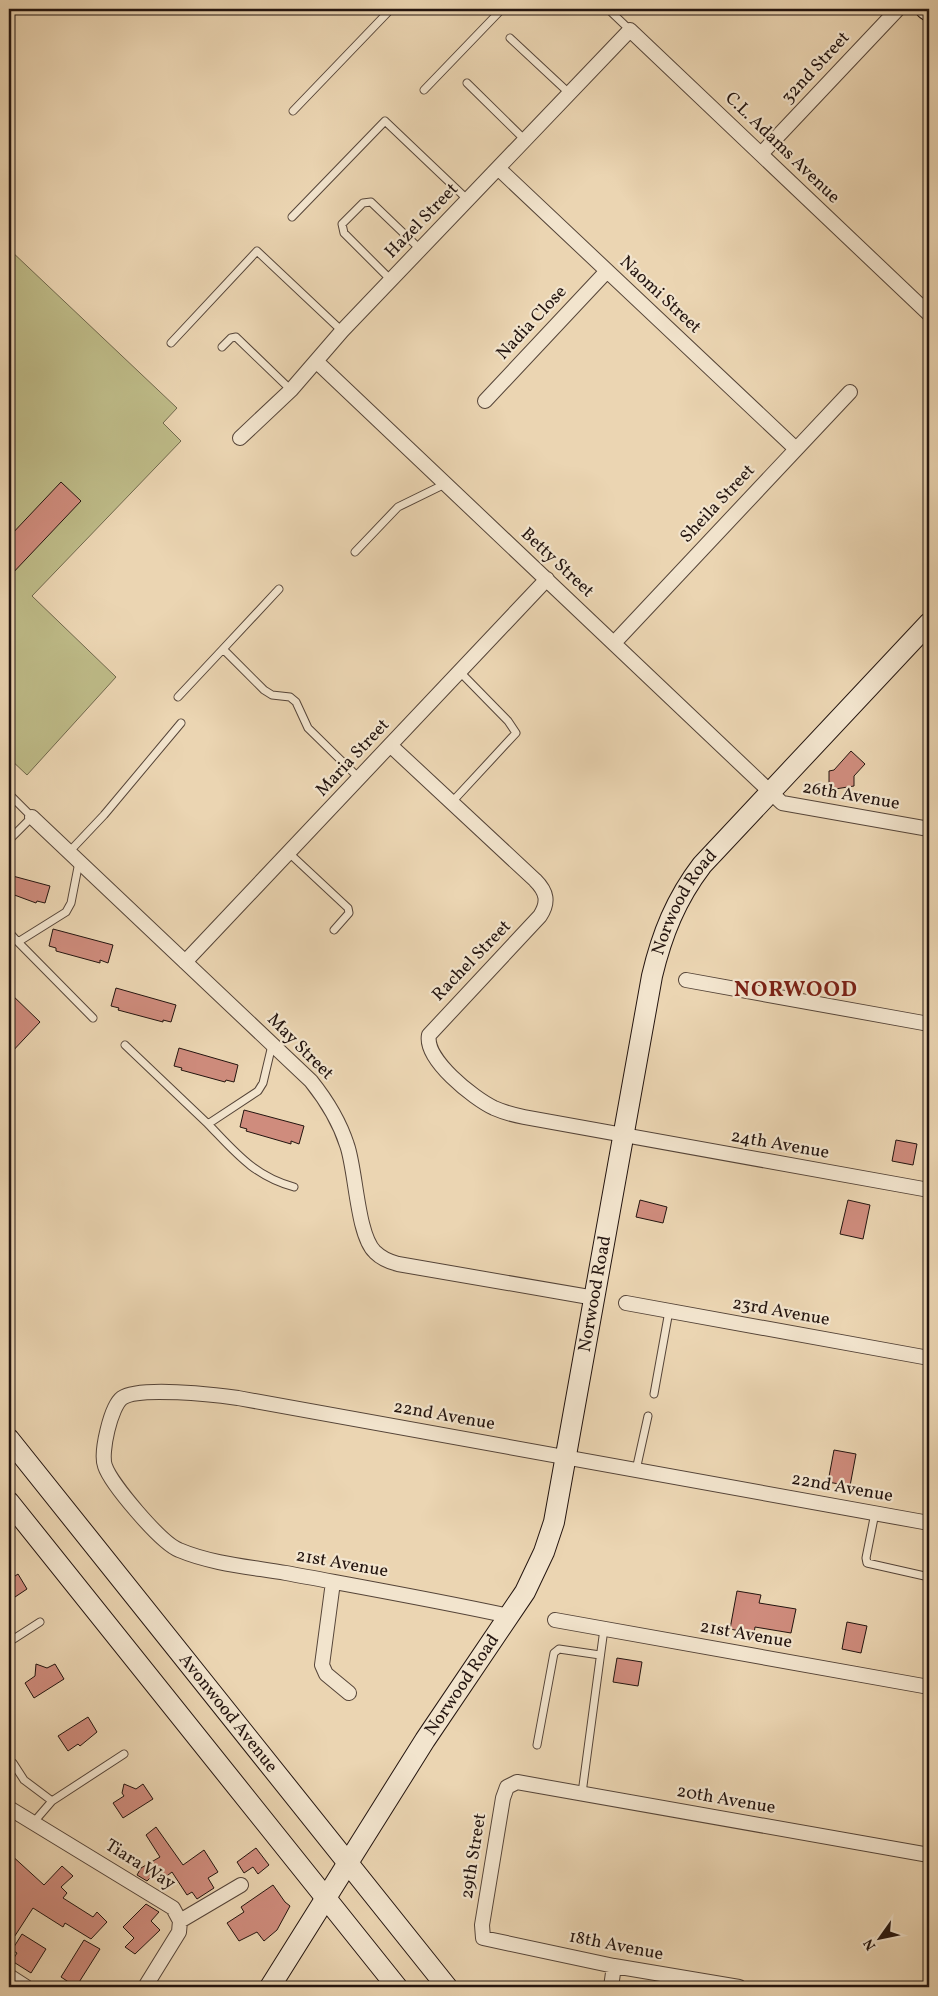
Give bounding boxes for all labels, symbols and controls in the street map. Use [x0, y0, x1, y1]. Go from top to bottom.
street label: 32nd Street [776, 26, 856, 110]
street label: C.L. Adams Avenue [719, 86, 845, 210]
street label: Hazel Street [380, 178, 464, 264]
street label: Naomi Street [613, 250, 707, 340]
street label: Nadia Close [491, 280, 573, 366]
street label: Sheila Street [675, 459, 761, 549]
street label: Betty Street [515, 522, 599, 604]
street label: Maria Street [310, 713, 396, 803]
street label: 26th Avenue [800, 775, 902, 817]
street label: Norwood Road [646, 844, 723, 958]
street label: Rachel Street [427, 915, 517, 1007]
district label: NORWOOD [734, 975, 858, 1006]
street label: May Street [261, 1008, 339, 1086]
street label: 24th Avenue [729, 1124, 831, 1166]
street label: Norwood Road [572, 1234, 618, 1354]
street label: 23rd Avenue [730, 1291, 832, 1333]
street label: 22nd Avenue [391, 1395, 497, 1437]
street label: 22nd Avenue [789, 1467, 895, 1509]
street label: 21st Avenue [294, 1544, 390, 1584]
street label: 21st Avenue [698, 1615, 794, 1655]
street label: Norwood Road [419, 1629, 506, 1741]
street label: Avonwood Avenue [173, 1648, 284, 1778]
street label: 20th Avenue [675, 1779, 777, 1821]
street label: 29th Street [455, 1811, 493, 1901]
street label: Tiara Way [100, 1834, 180, 1897]
north arrow [856, 1914, 906, 1964]
street label: 18th Avenue [567, 1925, 665, 1967]
text: N [860, 1935, 881, 1954]

